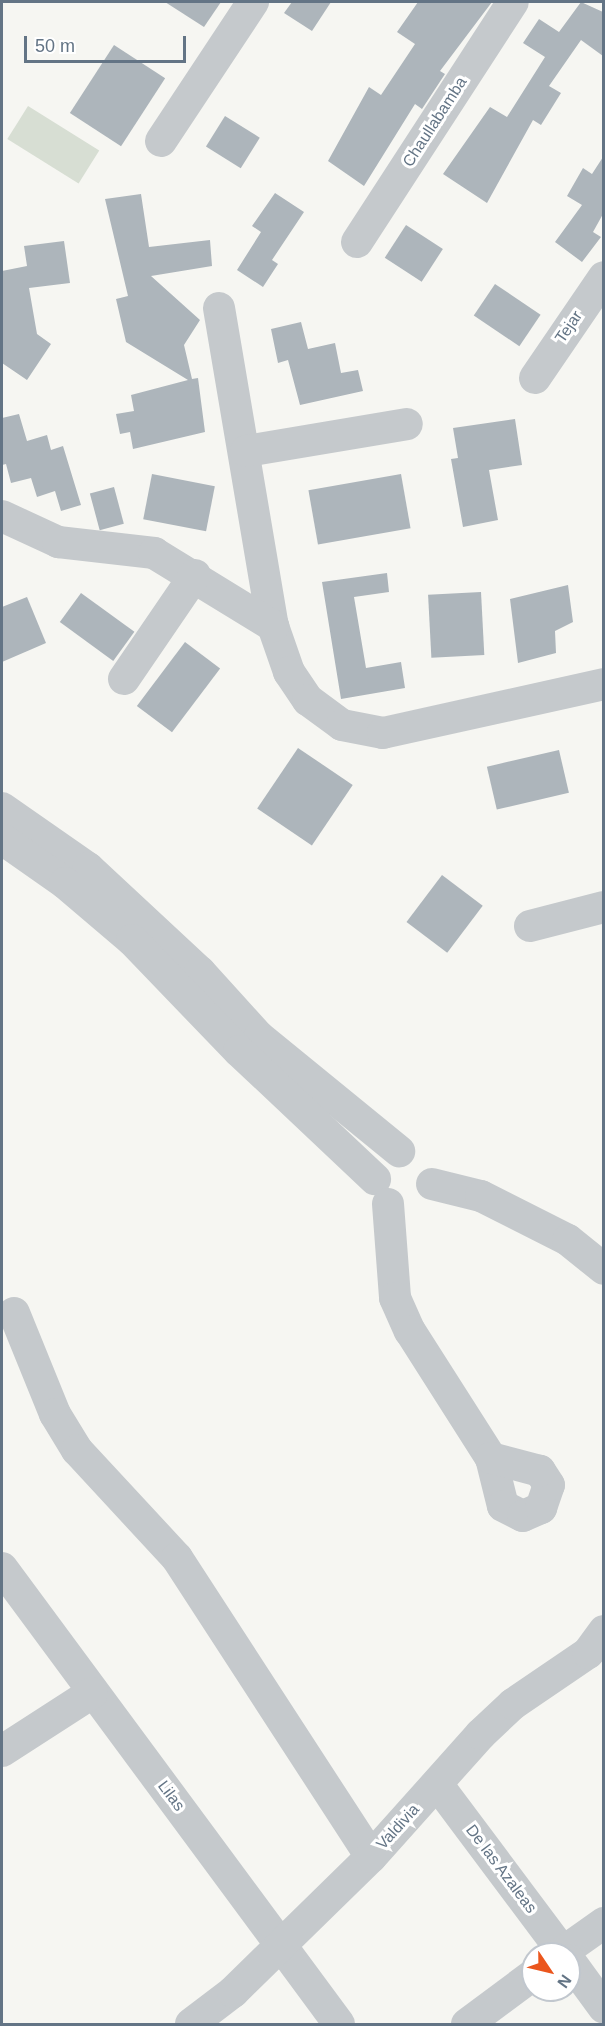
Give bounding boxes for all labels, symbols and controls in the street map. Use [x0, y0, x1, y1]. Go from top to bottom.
scale bar [27, 24, 189, 62]
text: 50 m [35, 36, 75, 56]
street label: Chaullabamba [399, 74, 471, 170]
street label: Tejar [551, 307, 587, 347]
street label: Lilas [153, 1777, 189, 1815]
street label: Valdivia [373, 1800, 423, 1854]
street label: De las Azaleas [461, 1821, 541, 1917]
north arrow [521, 1942, 581, 2002]
text: N [554, 1972, 575, 1991]

